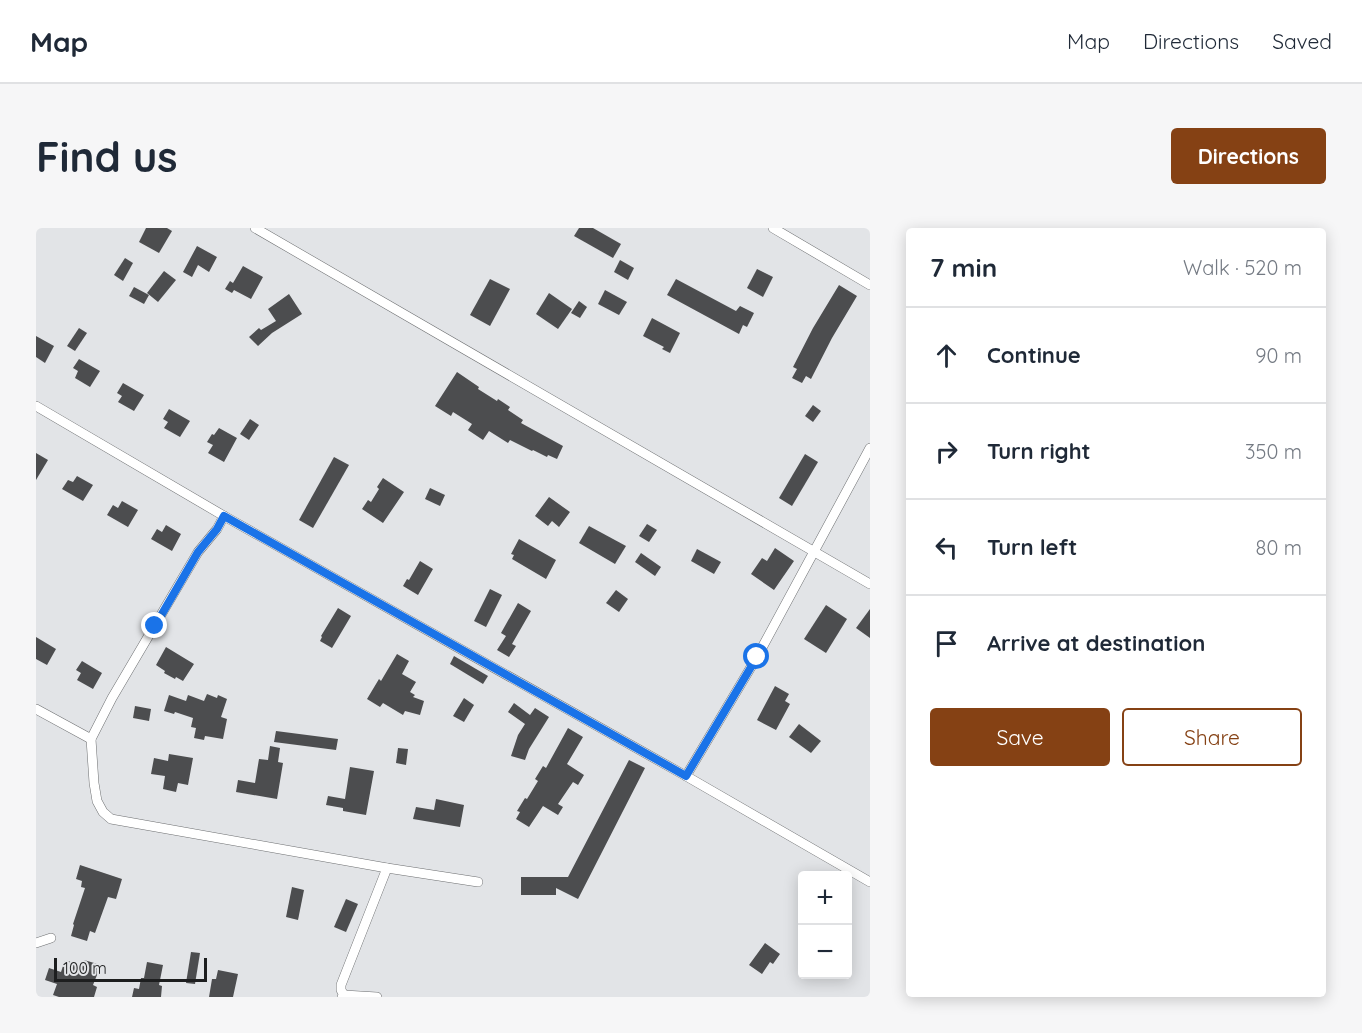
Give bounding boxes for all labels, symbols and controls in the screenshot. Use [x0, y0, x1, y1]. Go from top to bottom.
text: Map [30, 24, 88, 59]
text: Map [1067, 28, 1110, 54]
text: Directions [1143, 28, 1239, 54]
text: Saved [1272, 28, 1332, 54]
button: Directions [1171, 128, 1326, 184]
text: Find us [36, 130, 178, 183]
text: 7 min [930, 251, 997, 284]
text: Walk · 520 m [1183, 255, 1302, 280]
icon: ahead [930, 339, 963, 372]
text: Continue [987, 341, 1081, 369]
text: 90 m [1255, 343, 1302, 368]
icon: right [930, 435, 963, 468]
text: Turn right [987, 437, 1091, 465]
text: 350 m [1245, 439, 1302, 464]
icon: left [930, 531, 963, 564]
text: Turn left [987, 533, 1077, 561]
text: 80 m [1256, 535, 1302, 560]
route end [141, 612, 167, 638]
icon: arrive [930, 627, 963, 660]
text: Arrive at destination [987, 629, 1205, 657]
route start [743, 643, 769, 669]
button: Save [930, 708, 1110, 766]
button: Share [1122, 708, 1302, 766]
map controls [798, 871, 852, 979]
button: + [798, 871, 852, 925]
button: − [798, 925, 852, 979]
scale bar [54, 955, 207, 982]
text: 100 m [63, 958, 107, 978]

